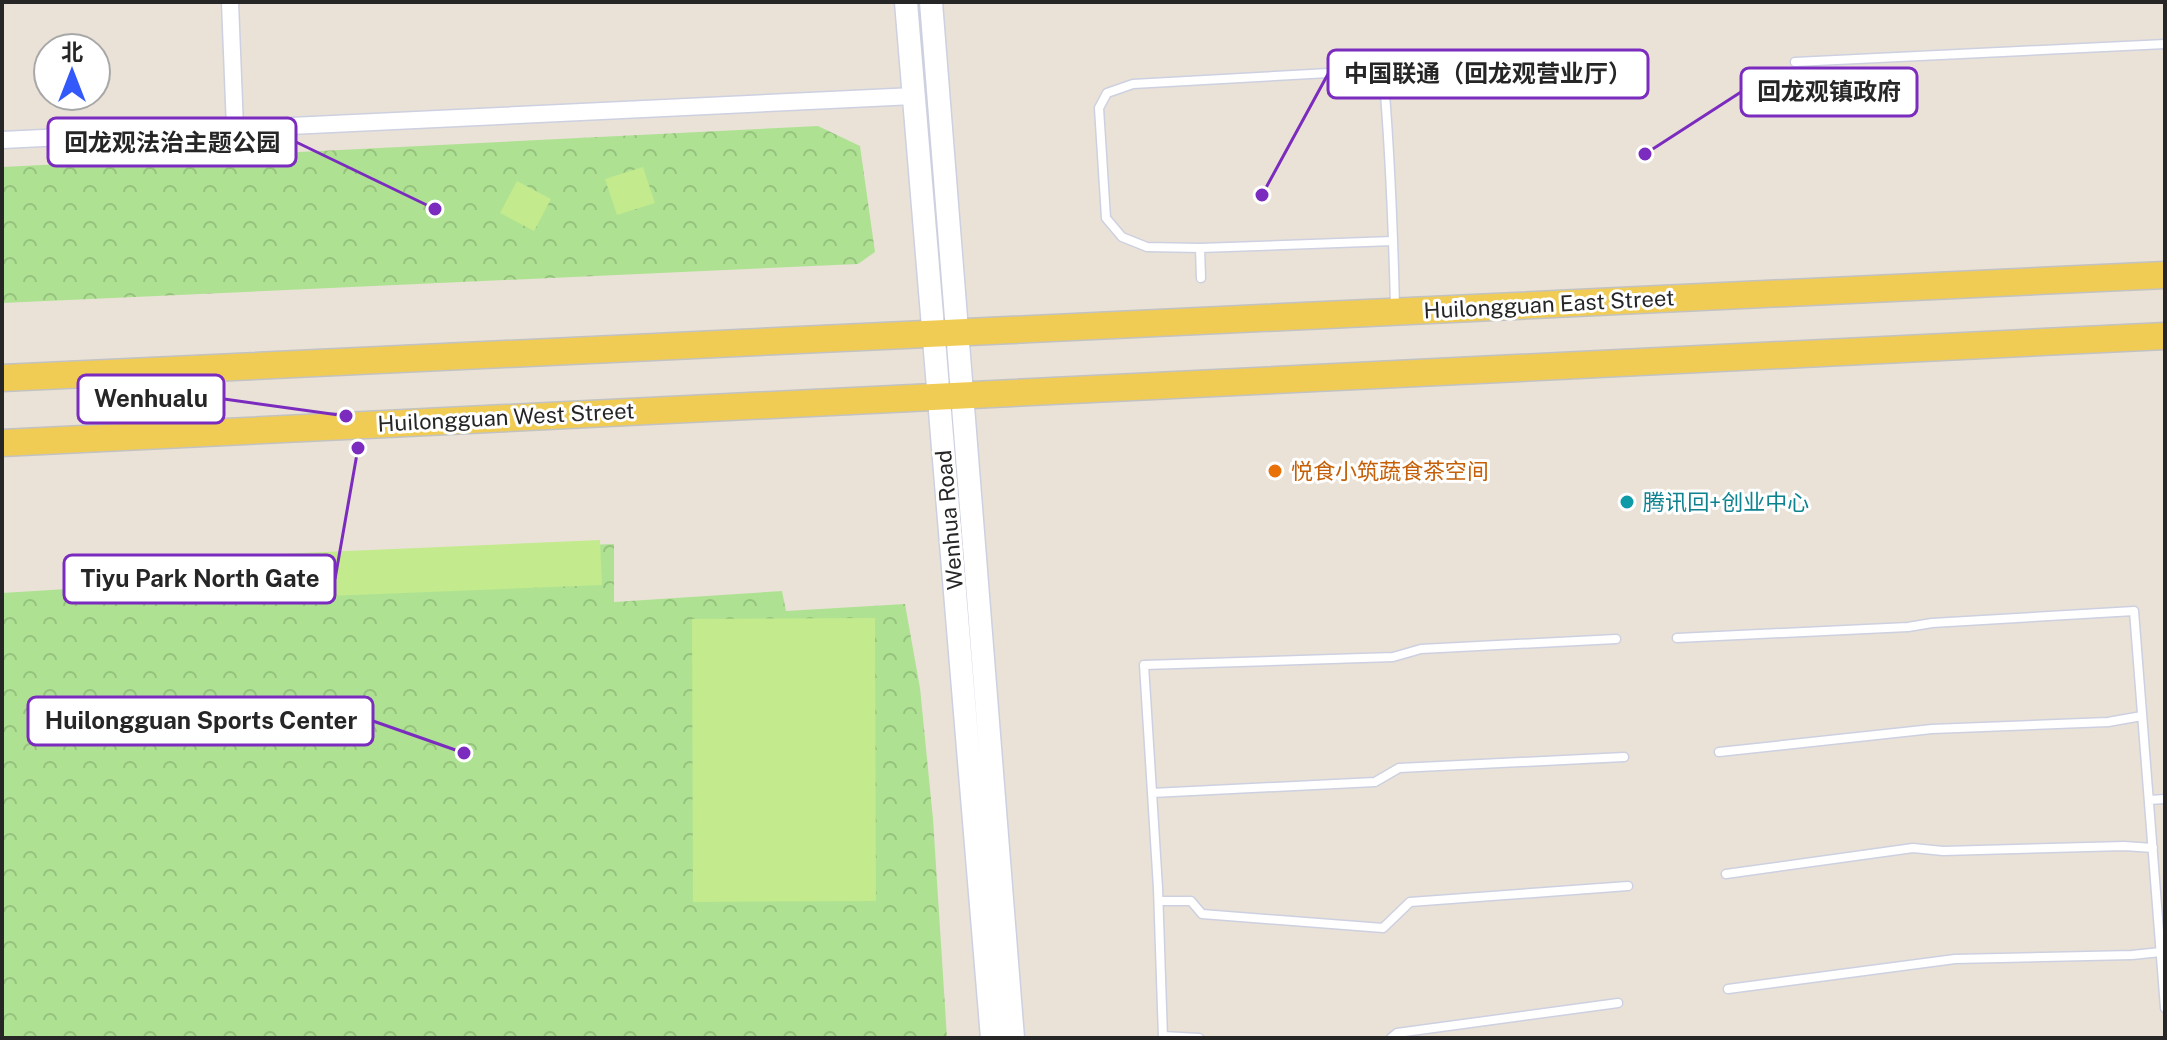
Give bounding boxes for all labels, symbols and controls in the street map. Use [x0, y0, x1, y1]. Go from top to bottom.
north arrow [32, 32, 112, 112]
text: 北 [61, 39, 83, 65]
callout: 中国联通（回龙观营业厅） [1328, 50, 1648, 98]
text: 中国联通（回龙观营业厅） [1344, 59, 1632, 87]
callout: 回龙观镇政府 [1741, 68, 1917, 116]
text: 回龙观镇政府 [1757, 77, 1901, 105]
callout: 回龙观法治主题公园 [48, 118, 296, 166]
text: 回龙观法治主题公园 [64, 128, 280, 156]
street label: Huilongguan East Street [1423, 284, 1675, 324]
callout: Wenhualu [78, 375, 224, 423]
text: Wenhualu [94, 384, 208, 412]
street label: Huilongguan West Street [377, 397, 635, 437]
street label: Wenhua Road [930, 449, 968, 591]
place label: 悦食小筑蔬食茶空间 [1291, 458, 1489, 484]
marker: 悦食小筑蔬食茶空间 [1266, 462, 1284, 480]
place label: 腾讯回+创业中心 [1643, 489, 1809, 515]
marker: 腾讯回+创业中心 [1618, 493, 1636, 511]
callout: Tiyu Park North Gate [64, 555, 335, 603]
text: Tiyu Park North Gate [81, 564, 320, 592]
callout: Huilongguan Sports Center [28, 697, 373, 745]
text: Huilongguan Sports Center [45, 706, 357, 734]

